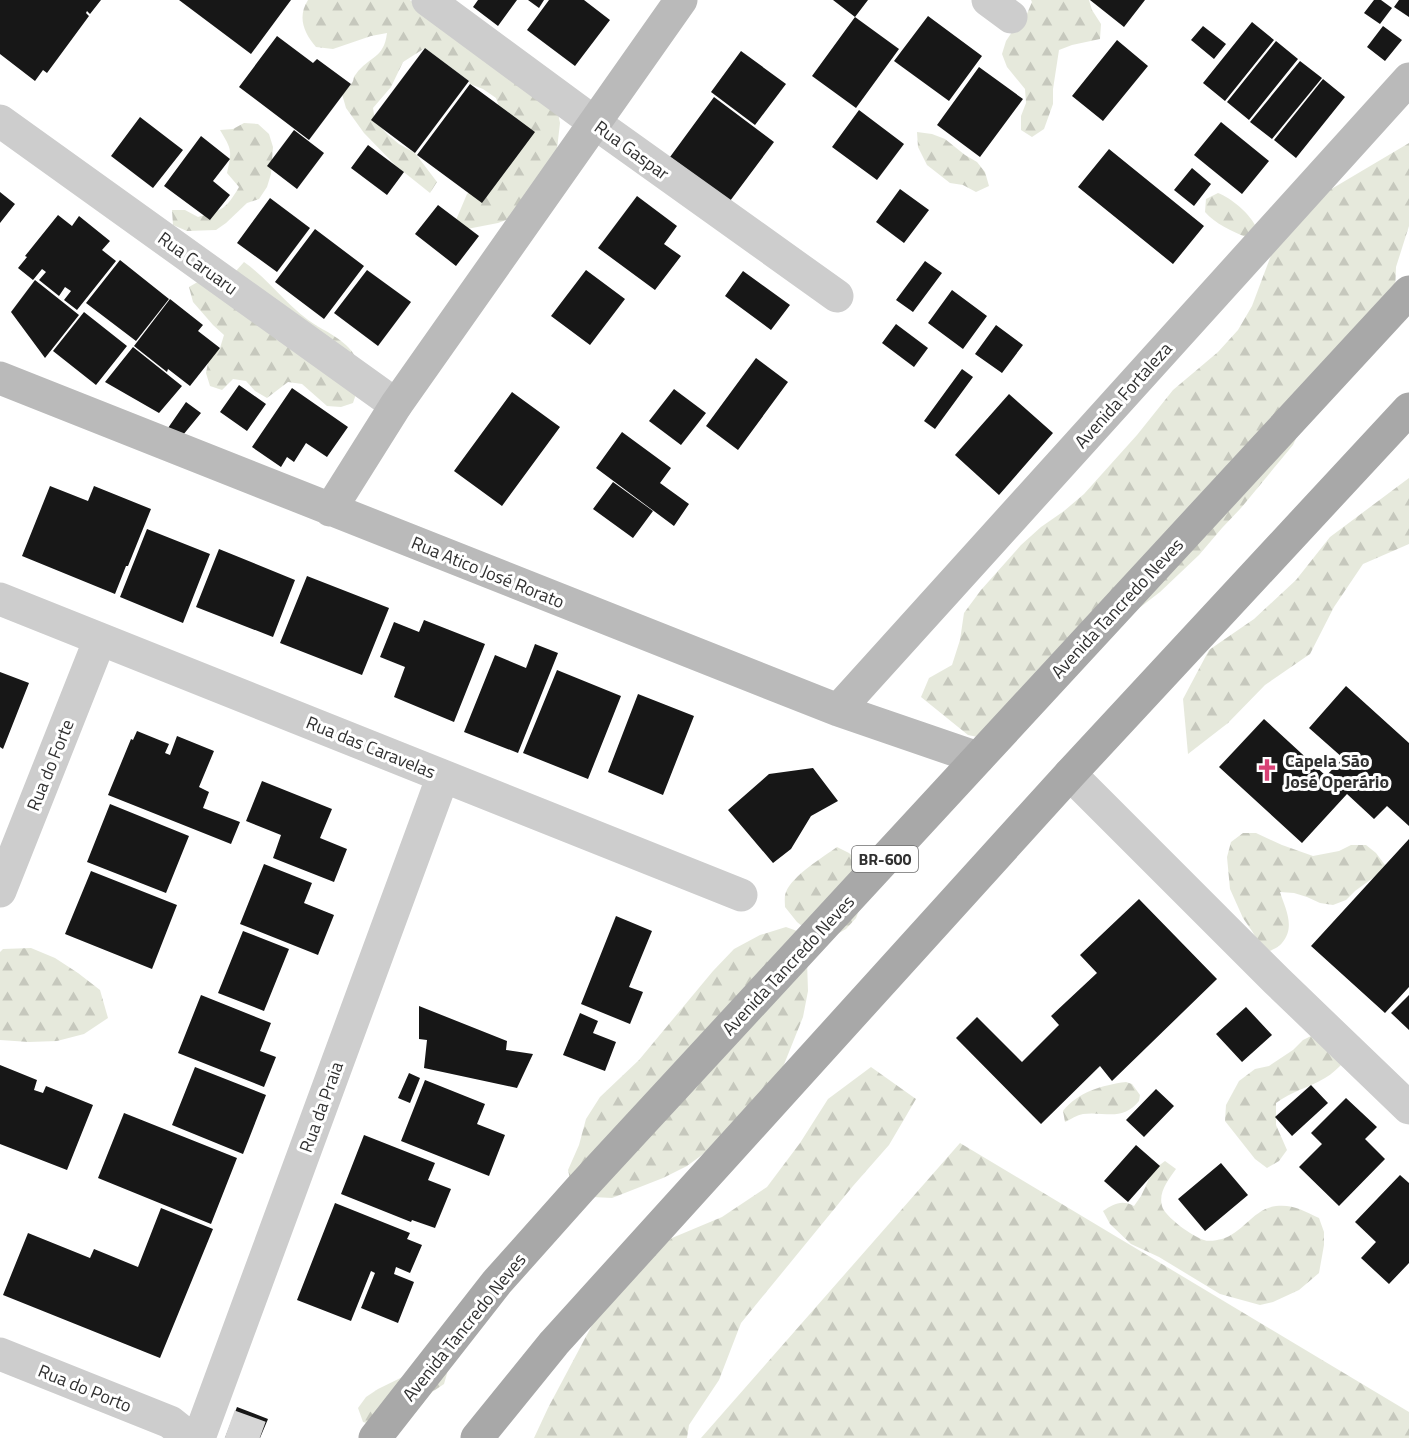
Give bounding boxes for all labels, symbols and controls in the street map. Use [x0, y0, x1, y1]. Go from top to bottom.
street label: Rua Gaspar [589, 114, 675, 186]
street label: Rua Caruaru [152, 225, 244, 301]
street label: Avenida Fortaleza [1068, 336, 1178, 454]
street label: Rua Atico José Rorato [407, 529, 569, 615]
street label: Avenida Tancredo Neves [1045, 532, 1189, 684]
street label: Rua das Caravelas [302, 709, 440, 785]
street label: Rua do Forte [19, 715, 81, 815]
place label: Capela São José Operário [1285, 747, 1389, 795]
church icon: Capela São José Operário [1254, 757, 1280, 783]
road number: BR-600 [852, 846, 918, 872]
street label: Avenida Tancredo Neves [716, 889, 860, 1041]
street label: Rua da Praia [292, 1058, 350, 1156]
street label: Avenida Tancredo Neves [396, 1247, 532, 1407]
street label: Rua do Porto [34, 1357, 136, 1419]

